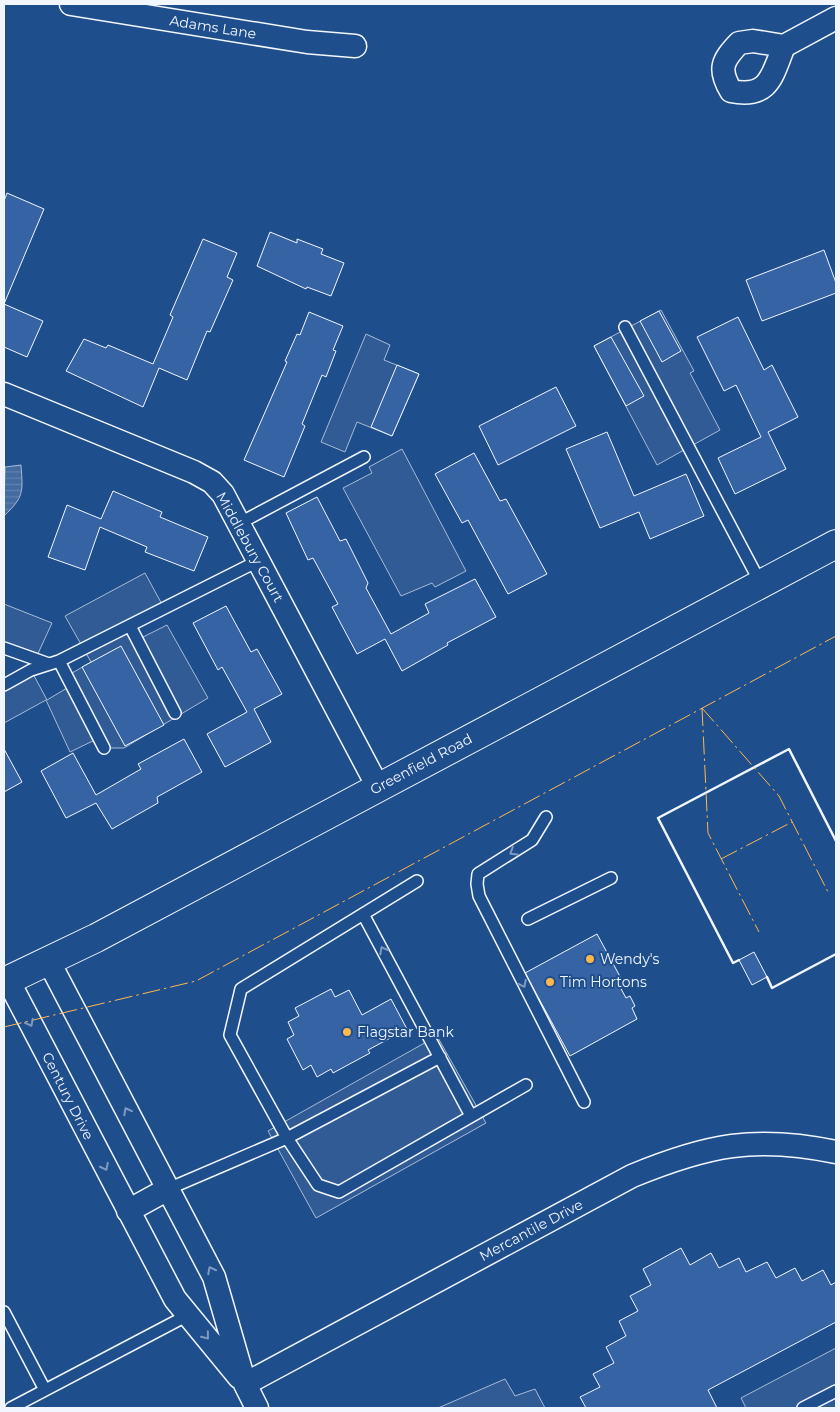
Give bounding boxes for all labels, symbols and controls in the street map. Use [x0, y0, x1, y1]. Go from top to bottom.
street label: Adams Lane [168, 11, 258, 43]
street label: Middlebury Court [212, 489, 288, 606]
street label: Greenfield Road [367, 729, 475, 799]
one-way arrow [510, 845, 519, 855]
one-way arrow [379, 947, 389, 956]
place label: Wendy's [600, 950, 660, 968]
marker: Wendy's [584, 953, 596, 965]
place label: Tim Hortons [560, 973, 647, 991]
marker: Tim Hortons [544, 976, 556, 988]
one-way arrow [517, 979, 527, 988]
one-way arrow [24, 1018, 34, 1027]
place label: Flagstar Bank [357, 1023, 455, 1041]
marker: Flagstar Bank [341, 1026, 353, 1038]
street label: Century Drive [38, 1049, 98, 1143]
one-way arrow [123, 1107, 133, 1116]
one-way arrow [99, 1162, 109, 1171]
street label: Mercantile Drive [476, 1195, 586, 1265]
one-way arrow [207, 1266, 217, 1275]
one-way arrow [200, 1330, 208, 1339]

